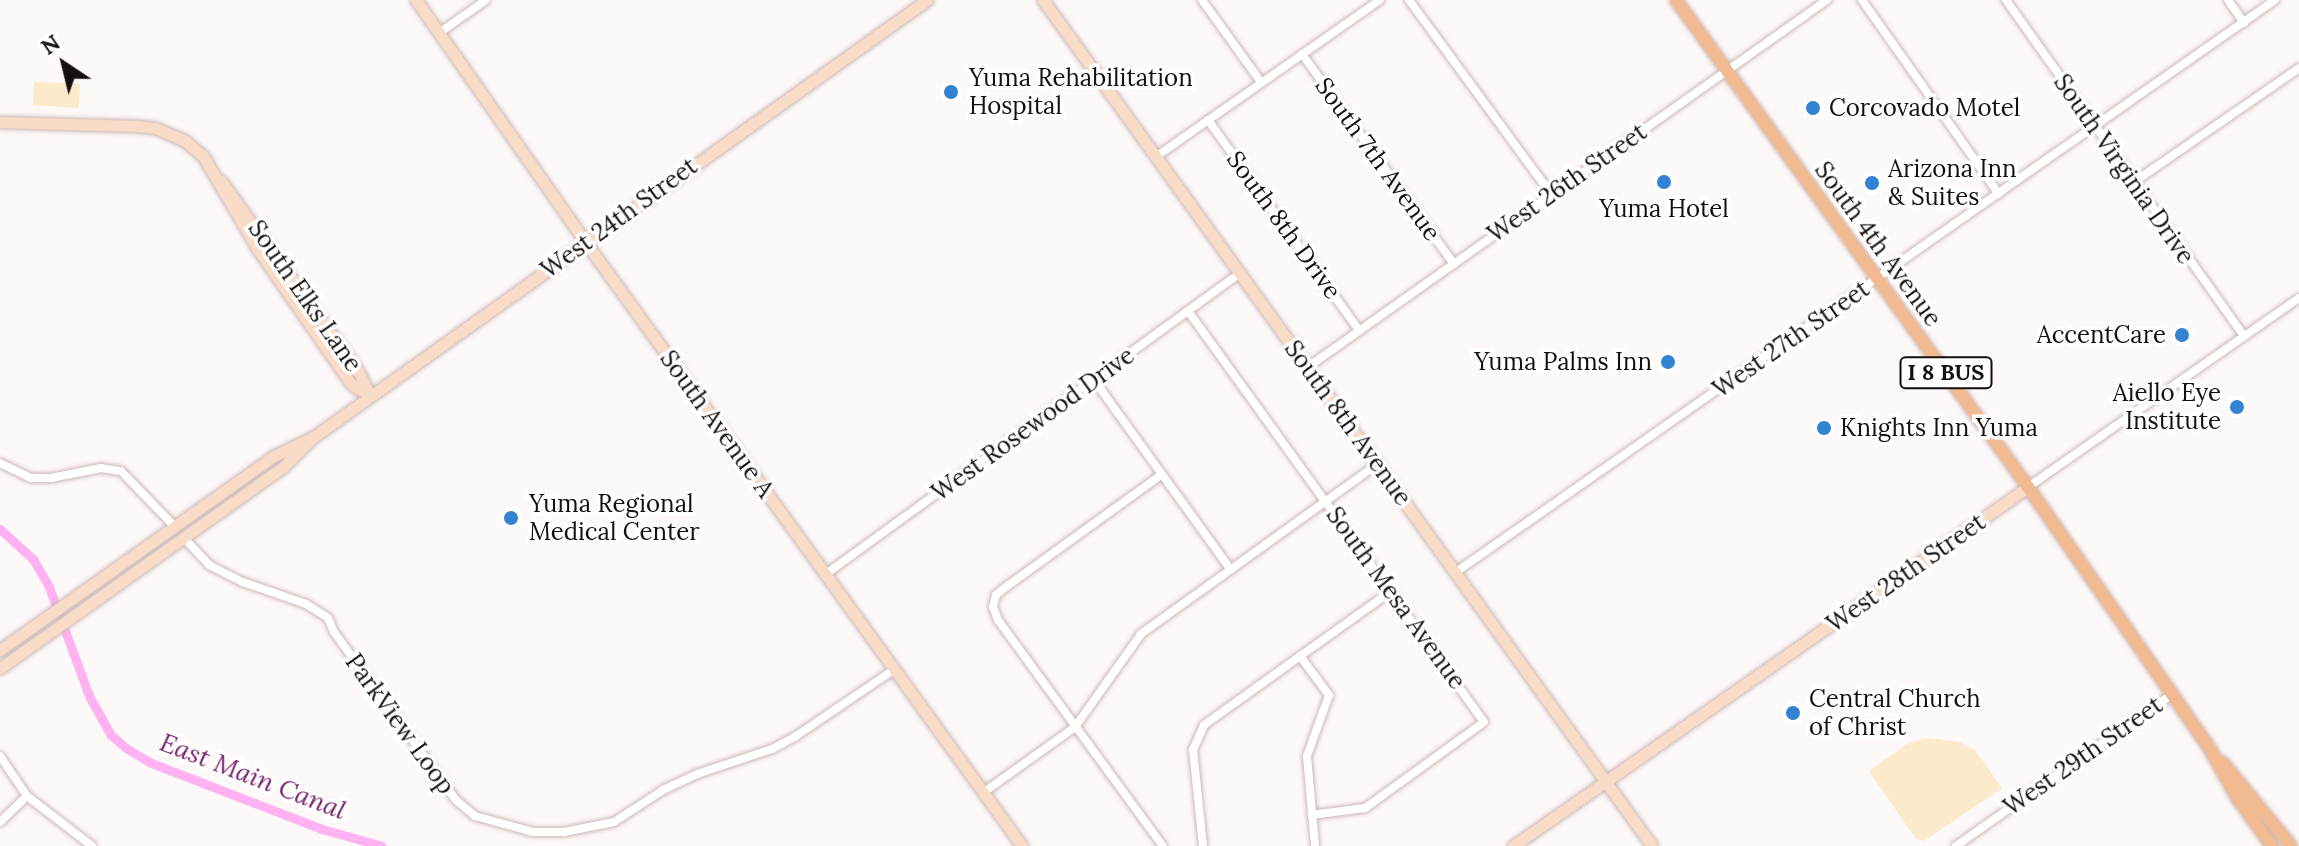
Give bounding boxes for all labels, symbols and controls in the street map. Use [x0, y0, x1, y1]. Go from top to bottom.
north arrow [24, 24, 104, 104]
text: N [35, 28, 65, 61]
place label: Yuma Rehabilitation Hospital [969, 64, 1193, 120]
street label: South Virginia Drive [2048, 69, 2200, 269]
street label: South 7th Avenue [1309, 72, 1447, 246]
marker: Yuma Rehabilitation Hospital [940, 81, 962, 103]
place label: Corcovado Motel [1829, 94, 2020, 122]
marker: Corcovado Motel [1804, 99, 1822, 117]
street label: West 26th Street [1482, 117, 1652, 249]
street label: South 8th Drive [1221, 146, 1347, 304]
street label: West 24th Street [535, 152, 703, 284]
place label: Arizona Inn & Suites [1888, 155, 2017, 211]
street label: South 4th Avenue [1809, 156, 1947, 332]
marker: Yuma Hotel [1655, 173, 1673, 191]
marker: Arizona Inn & Suites [1863, 174, 1881, 192]
place label: Yuma Hotel [1599, 195, 1729, 223]
street label: South Elks Lane [242, 215, 368, 377]
street label: West 27th Street [1707, 274, 1875, 404]
place label: AccentCare [2037, 321, 2166, 349]
marker: AccentCare [2173, 326, 2191, 344]
street label: South 8th Avenue [1278, 335, 1418, 511]
street label: West Rosewood Drive [926, 341, 1140, 507]
street label: South Avenue A [654, 345, 780, 503]
place label: Yuma Palms Inn [1474, 348, 1652, 376]
marker: Yuma Palms Inn [1659, 353, 1677, 371]
road number: I 8 BUS [1898, 355, 1994, 391]
place label: Aiello Eye Institute [2113, 379, 2221, 435]
marker: Aiello Eye Institute [2228, 398, 2246, 416]
place label: Knights Inn Yuma [1840, 414, 2038, 442]
marker: Knights Inn Yuma [1815, 419, 1833, 437]
place label: Yuma Regional Medical Center [529, 490, 700, 546]
street label: South Mesa Avenue [1320, 501, 1472, 695]
marker: Yuma Regional Medical Center [500, 507, 522, 529]
street label: West 28th Street [1821, 508, 1991, 638]
street label: ParkView Loop [339, 648, 461, 800]
place label: Central Church of Christ [1809, 685, 1981, 741]
street label: West 29th Street [1998, 690, 2168, 822]
marker: Central Church of Christ [1784, 704, 1802, 722]
water label: East Main Canal [156, 726, 350, 826]

